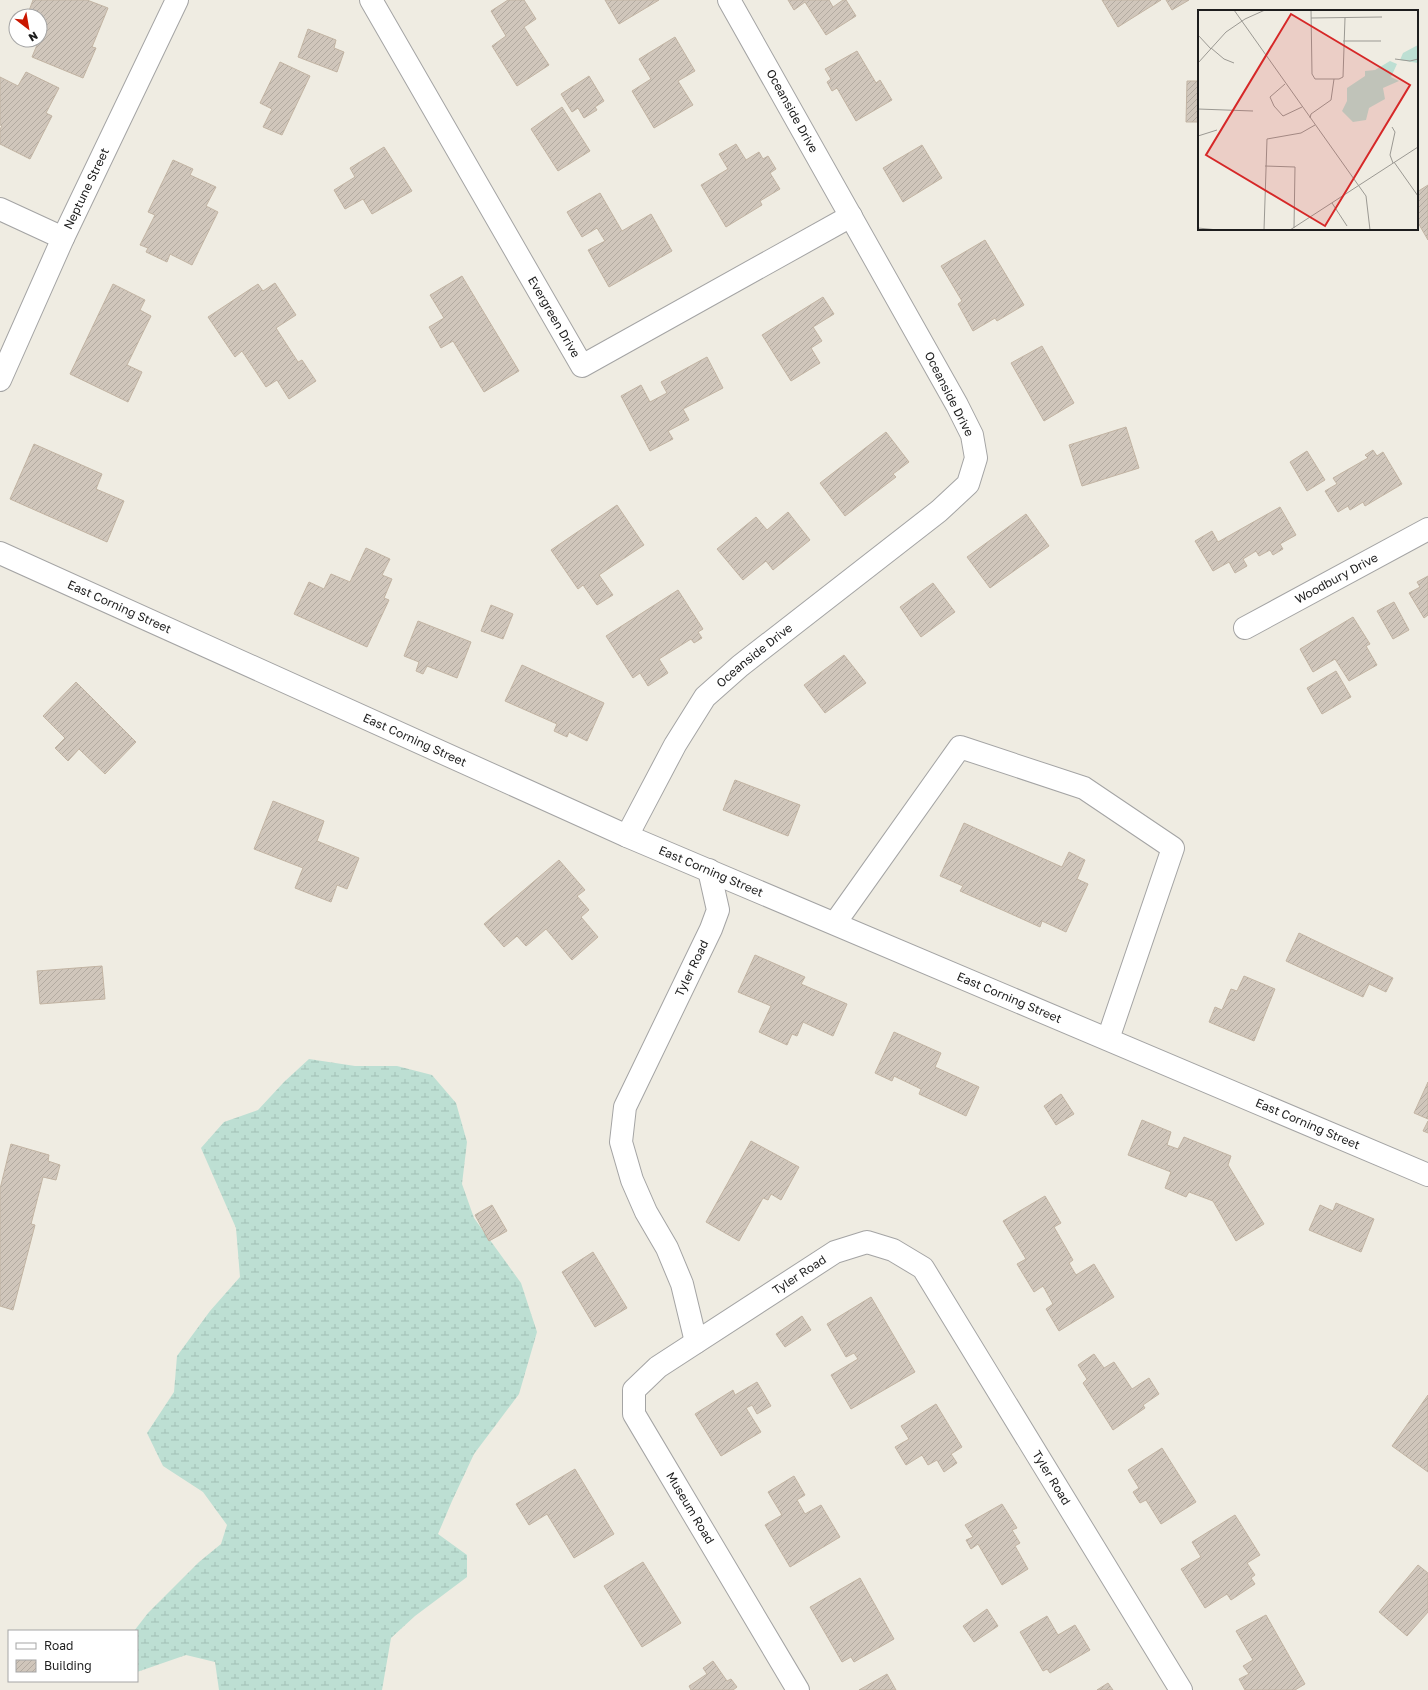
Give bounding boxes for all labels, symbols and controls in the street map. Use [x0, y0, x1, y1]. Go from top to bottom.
north arrow [8, 8, 48, 48]
inset map [1198, 10, 1418, 230]
text: N [26, 29, 40, 45]
street label: Oceanside Drive [763, 66, 822, 155]
street label: Neptune Street [60, 145, 112, 232]
street label: Evergreen Drive [525, 274, 584, 360]
street label: Oceanside Drive [922, 349, 977, 439]
street label: Woodbury Drive [1292, 550, 1380, 607]
street label: East Corning Street [65, 577, 174, 636]
street label: Oceanside Drive [713, 620, 795, 690]
street label: East Corning Street [361, 710, 469, 770]
street label: East Corning Street [656, 842, 766, 900]
street label: Tyler Road [671, 937, 712, 999]
street label: East Corning Street [955, 969, 1064, 1026]
street label: East Corning Street [1253, 1095, 1363, 1152]
street label: Tyler Road [770, 1252, 829, 1298]
street label: Tyler Road [1029, 1448, 1074, 1508]
street label: Museum Road [663, 1469, 718, 1546]
legend [8, 1630, 138, 1682]
text: Road [44, 1638, 73, 1653]
text: Building [44, 1658, 92, 1673]

